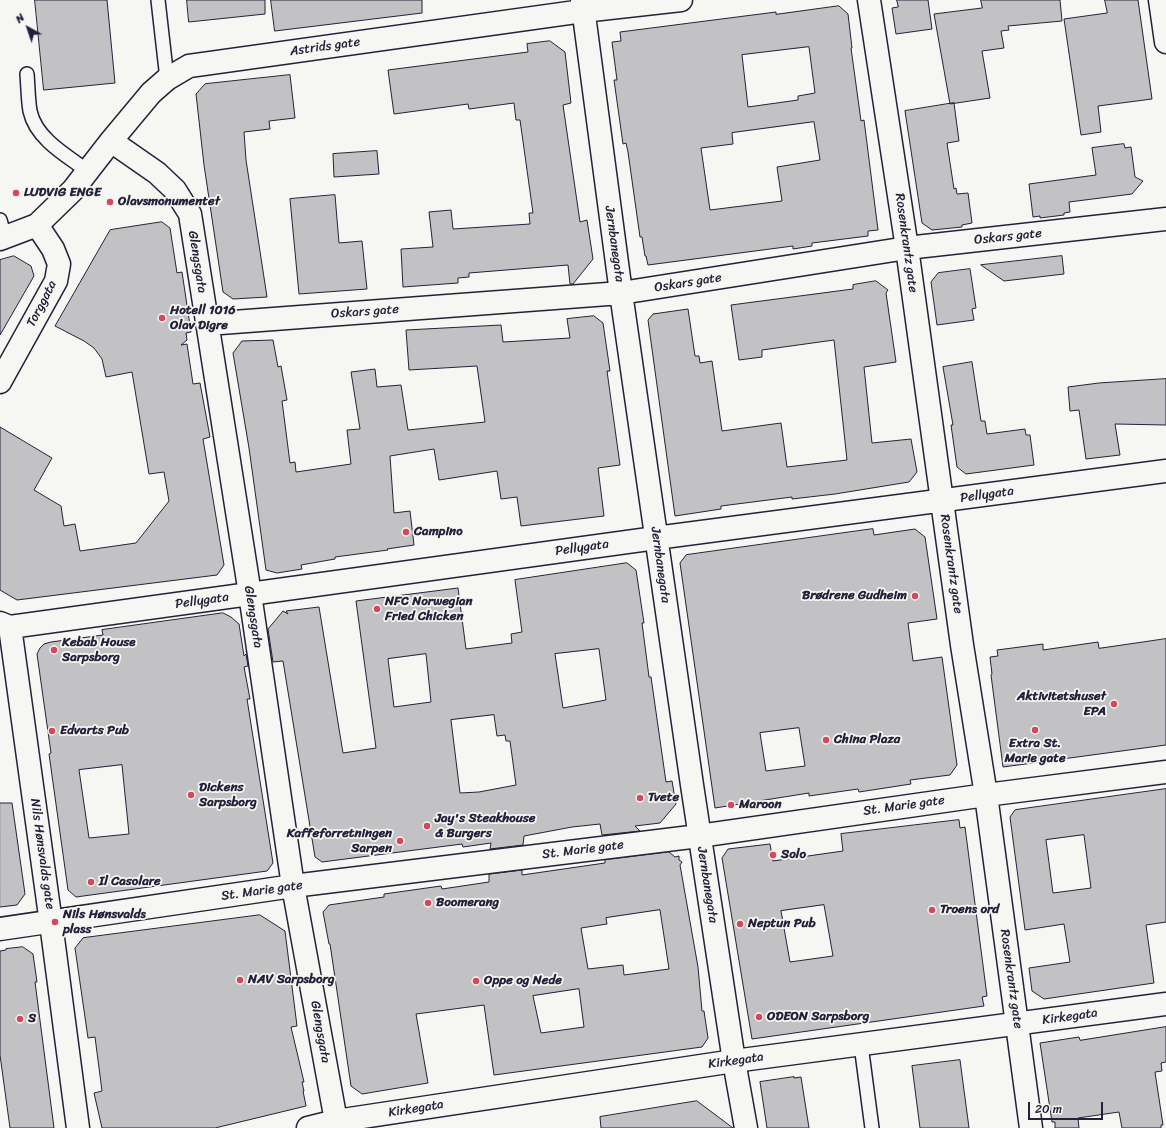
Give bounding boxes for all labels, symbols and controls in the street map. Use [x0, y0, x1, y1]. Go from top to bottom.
north arrow [8, 8, 48, 48]
text: N [11, 9, 29, 28]
street label: Astrids gate [289, 34, 361, 60]
place label: LUDVIG ENGE [24, 185, 101, 201]
marker: LUDVIG ENGE [11, 188, 21, 198]
street label: Rosenkrantz gate [891, 192, 921, 294]
place label: Olavsmonumentet [118, 194, 220, 210]
marker: Olavsmonumentet [105, 197, 115, 207]
street label: Jernbanegata [601, 205, 627, 283]
street label: Oskars gate [973, 226, 1043, 248]
street label: Glengsgata [184, 230, 210, 294]
street label: Oskars gate [653, 270, 723, 296]
street label: Torggata [24, 278, 60, 330]
street label: Oskars gate [331, 302, 399, 322]
place label: Hotell 1016 Olav Digre [170, 303, 236, 334]
marker: Hotell 1016 Olav Digre [157, 313, 167, 323]
street label: Pellygata [959, 484, 1015, 506]
street label: Rosenkrantz gate [936, 513, 966, 615]
place label: Campino [414, 524, 463, 540]
street label: Jernbanegata [647, 526, 673, 604]
marker: Campino [401, 527, 411, 537]
street label: Pellygata [554, 537, 610, 559]
street label: Glengsgata [240, 585, 266, 649]
place label: Brødrene Gudheim [802, 588, 907, 604]
street label: Pellygata [174, 590, 230, 612]
marker: Brødrene Gudheim [910, 591, 920, 601]
place label: NFC Norwegian Fried Chicken [385, 594, 473, 625]
marker: NFC Norwegian Fried Chicken [372, 604, 382, 614]
place label: Kebab House Sarpsborg [62, 635, 136, 666]
marker: Kebab House Sarpsborg [49, 645, 59, 655]
place label: Aktivitetshuset EPA [1017, 689, 1106, 720]
marker: Aktivitetshuset EPA [1109, 699, 1119, 709]
place label: Edvarts Pub [60, 723, 129, 739]
marker: Extra St. Marie gate [1030, 725, 1040, 735]
marker: Edvarts Pub [47, 726, 57, 736]
place label: China Plaza [834, 732, 900, 748]
marker: China Plaza [821, 735, 831, 745]
place label: Extra St. Marie gate [1004, 736, 1066, 767]
place label: Dickens Sarpsborg [199, 780, 257, 811]
marker: Dickens Sarpsborg [186, 790, 196, 800]
place label: Tvete [648, 790, 679, 806]
marker: Tvete [635, 793, 645, 803]
street label: St. Marie gate [862, 793, 946, 819]
place label: Maroon [739, 797, 782, 813]
street label: Nils Hønsvalds gate [26, 798, 58, 910]
marker: Maroon [726, 800, 736, 810]
place label: Jay's Steakhouse & Burgers [435, 811, 535, 842]
marker: Jay's Steakhouse & Burgers [422, 821, 432, 831]
place label: Kaffeforretningen Sarpen [287, 826, 392, 857]
marker: Kaffeforretningen Sarpen [395, 836, 405, 846]
street label: St. Marie gate [541, 837, 625, 863]
street label: Jernbanegata [693, 846, 721, 924]
place label: Solo [781, 847, 806, 863]
marker: Solo [768, 850, 778, 860]
place label: Il Casolare [99, 874, 161, 890]
marker: Il Casolare [86, 877, 96, 887]
street label: St. Marie gate [220, 878, 304, 904]
place label: Boomerang [436, 895, 499, 911]
marker: Boomerang [423, 898, 433, 908]
place label: Troens ord [940, 902, 999, 918]
marker: Troens ord [927, 905, 937, 915]
place label: Nils Hønsvalds plass [63, 907, 146, 938]
place label: Neptun Pub [748, 916, 816, 932]
marker: Nils Hønsvalds plass [50, 917, 60, 927]
marker: Neptun Pub [735, 919, 745, 929]
street label: Rosenkrantz gate [996, 928, 1026, 1030]
place label: NAV Sarpsborg [248, 972, 334, 988]
place label: Oppe og Nede [484, 973, 562, 989]
marker: NAV Sarpsborg [235, 975, 245, 985]
marker: Oppe og Nede [471, 976, 481, 986]
street label: Glengsgata [307, 1000, 333, 1064]
street label: Kirkegata [1041, 1005, 1099, 1029]
place label: ODEON Sarpsborg [767, 1009, 869, 1025]
place label: S [28, 1011, 36, 1027]
marker: ODEON Sarpsborg [754, 1012, 764, 1022]
marker: S [15, 1014, 25, 1024]
street label: Kirkegata [707, 1049, 765, 1073]
scale bar [1030, 1094, 1105, 1120]
street label: Kirkegata [387, 1097, 445, 1121]
text: 20 m [1035, 1098, 1062, 1120]

